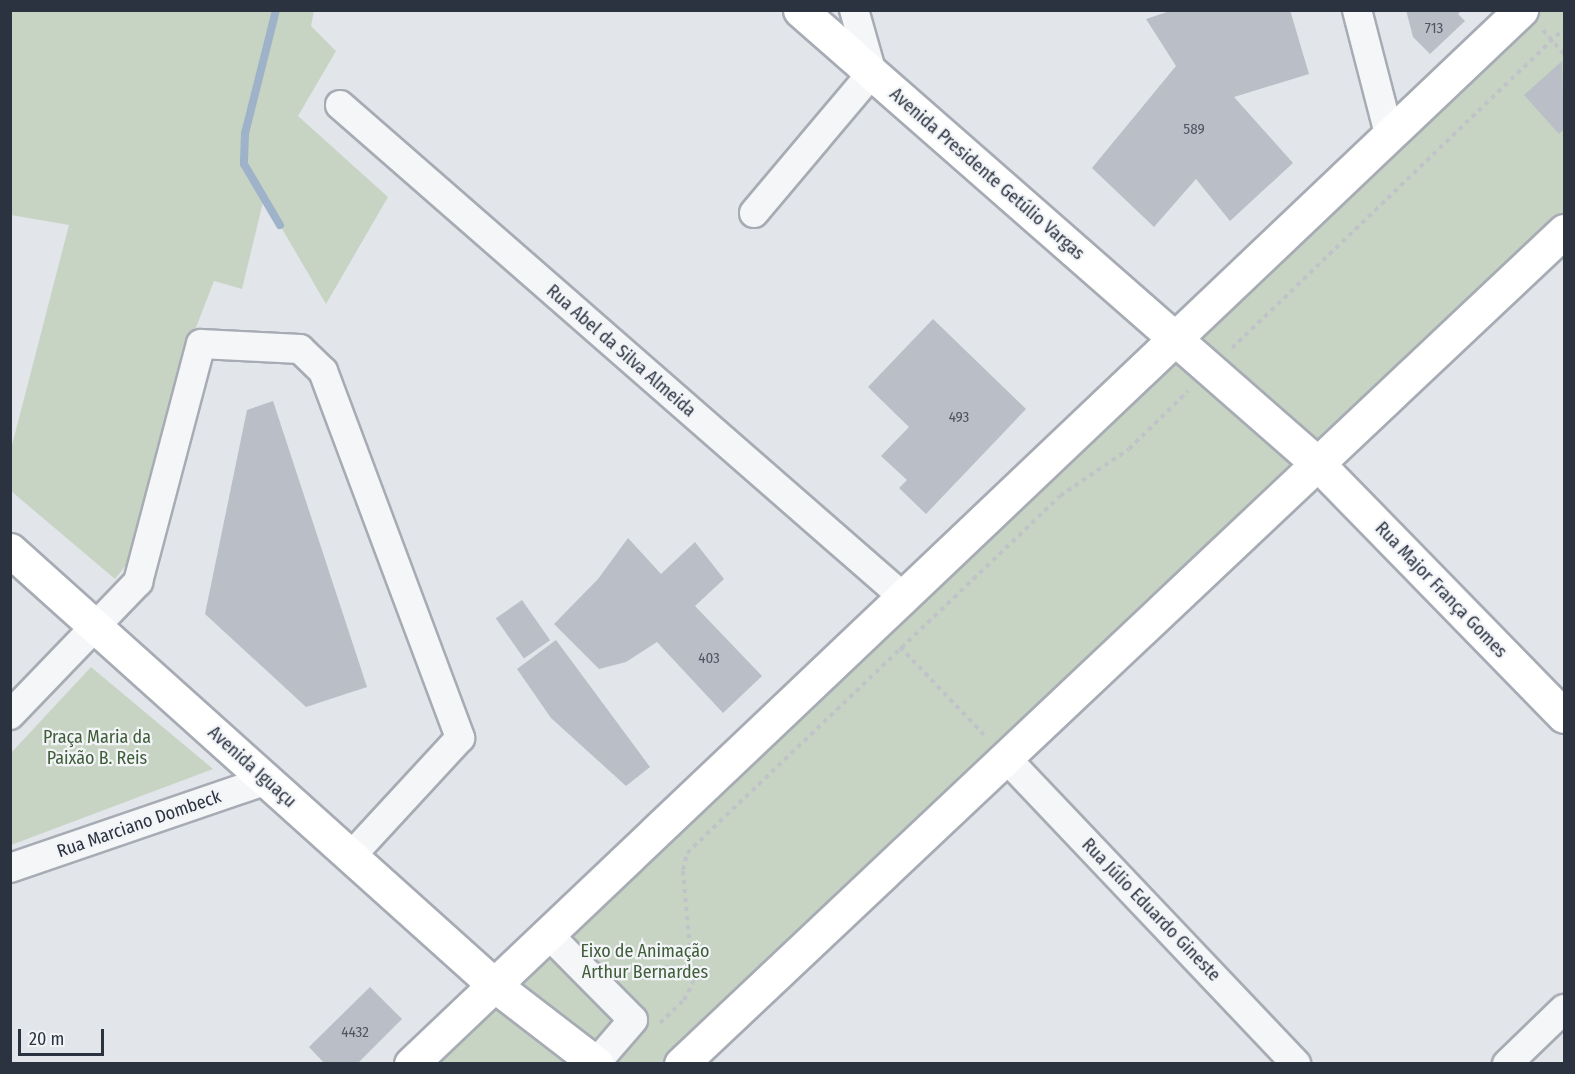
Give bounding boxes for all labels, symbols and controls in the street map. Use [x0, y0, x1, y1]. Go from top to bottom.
house number: 713 [1425, 20, 1443, 38]
street label: Avenida Presidente Getúlio Vargas [885, 84, 1089, 264]
house number: 589 [1183, 121, 1205, 139]
street label: Rua Abel da Silva Almeida [542, 280, 700, 422]
house number: 493 [949, 409, 969, 427]
street label: Rua Major França Gomes [1371, 518, 1511, 662]
house number: 403 [698, 650, 720, 668]
street label: Avenida Iguaçu [203, 722, 301, 812]
park label: Praça Maria da Paixão B. Reis [43, 727, 151, 770]
street label: Rua Marciano Dombeck [54, 786, 224, 862]
street label: Rua Júlio Eduardo Gineste [1077, 834, 1225, 986]
park label: Eixo de Animação Arthur Bernardes [580, 941, 710, 984]
scale bar [21, 1017, 106, 1055]
house number: 4432 [341, 1024, 369, 1042]
text: 20 m [29, 1028, 64, 1050]

